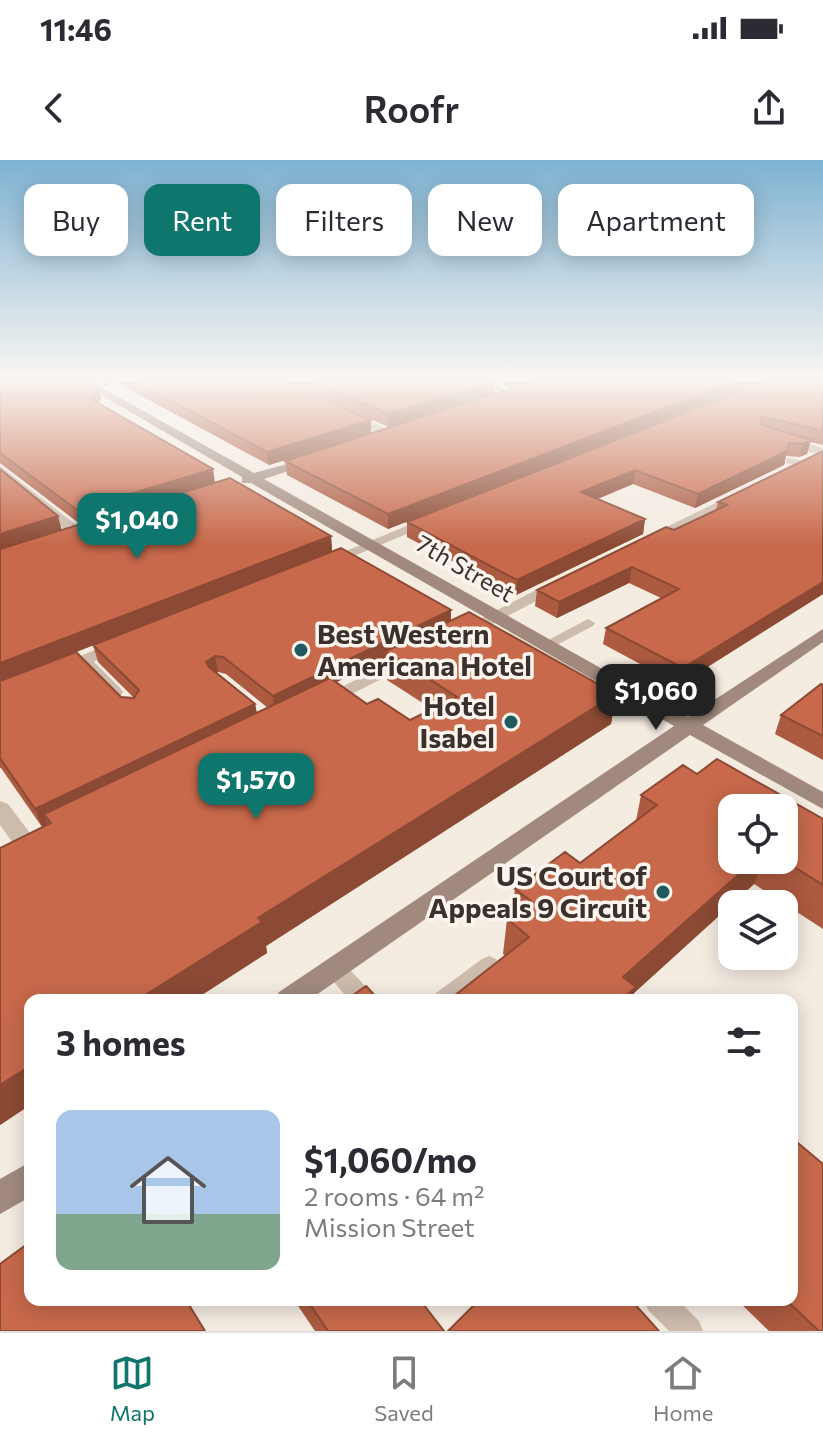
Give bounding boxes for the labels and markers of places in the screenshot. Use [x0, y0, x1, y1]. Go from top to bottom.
pin: $1,040 [72, 493, 202, 561]
place label: Best Western Americana Hotel [317, 616, 532, 682]
marker: Best Western Americana Hotel [292, 641, 310, 659]
pin: $1,060 [591, 664, 721, 732]
place label: Hotel Isabel [419, 688, 495, 754]
marker: Hotel Isabel [502, 713, 520, 731]
pin: $1,570 [191, 753, 321, 821]
place label: US Court of Appeals 9 Circuit [428, 858, 648, 924]
marker: US Court of Appeals 9 Circuit [654, 883, 672, 901]

